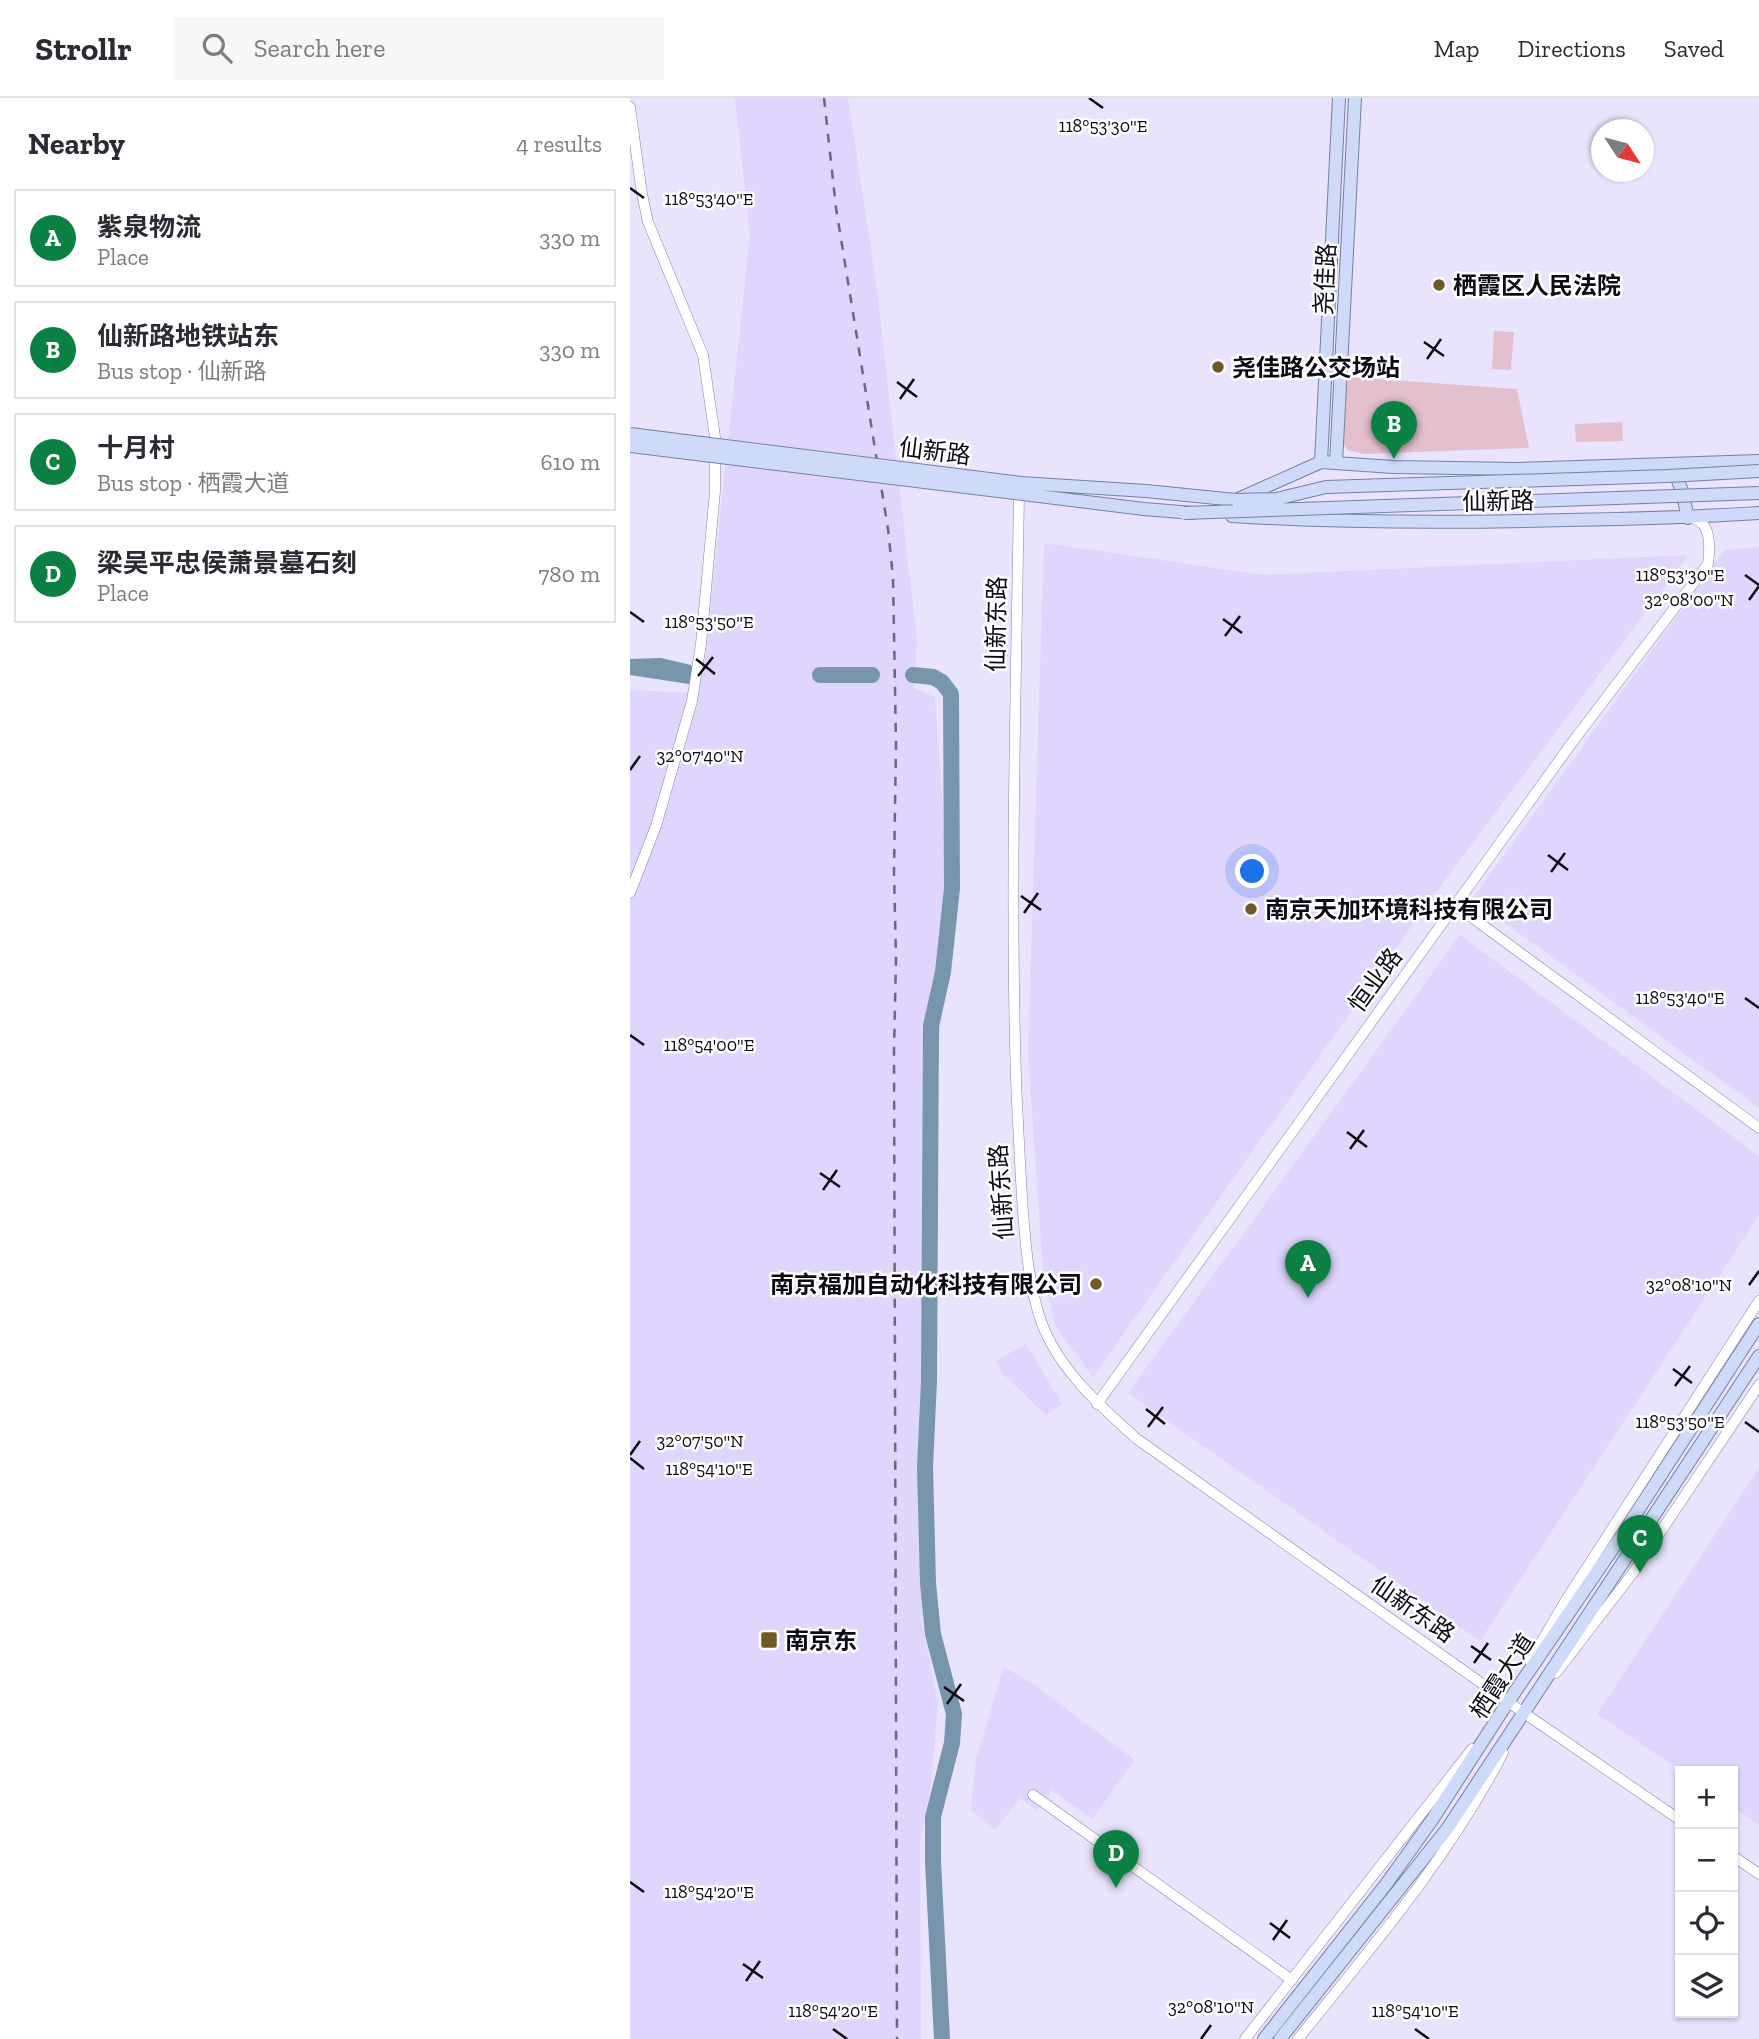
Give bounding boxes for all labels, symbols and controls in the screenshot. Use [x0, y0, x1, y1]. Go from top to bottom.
search box [174, 17, 664, 80]
text: Strollr [35, 29, 132, 68]
icon: search [198, 29, 236, 67]
text: Search here [254, 32, 385, 64]
text: Map [1434, 34, 1480, 63]
text: Directions [1518, 34, 1626, 63]
text: Saved [1664, 34, 1724, 63]
text: 118°53'30"E [1059, 115, 1147, 137]
north arrow [1591, 119, 1654, 182]
text: Nearby [28, 126, 125, 162]
text: 4 results [516, 130, 602, 158]
text: 118°53'40"E [665, 188, 753, 210]
text: 紫泉物流 [97, 211, 201, 243]
text: A [45, 224, 61, 252]
text: 330 m [539, 224, 600, 252]
street label: 尧佳路 [1309, 242, 1341, 316]
text: Place [97, 243, 149, 271]
place label: 栖霞区人民法院 [1453, 271, 1621, 300]
marker: 栖霞区人民法院 [1431, 277, 1447, 293]
text: 仙新路地铁站东 [97, 320, 279, 352]
text: B [46, 336, 60, 364]
text: 330 m [539, 336, 600, 364]
place label: 尧佳路公交场站 [1232, 353, 1400, 382]
text: Bus stop · 仙新路 [97, 357, 267, 385]
marker: 尧佳路公交场站 [1210, 359, 1226, 375]
pin: B [1371, 401, 1417, 459]
text: 十月村 [97, 432, 175, 464]
street label: 仙新路 [898, 432, 972, 470]
text: C [46, 448, 60, 476]
text: 610 m [541, 448, 600, 476]
text: Bus stop · 栖霞大道 [97, 469, 290, 497]
street label: 仙新路 [1462, 486, 1534, 516]
text: 梁吴平忠侯萧景墓石刻 [97, 547, 357, 579]
text: D [45, 560, 61, 588]
text: 780 m [538, 560, 600, 588]
text: 118°53'30"E [1636, 564, 1724, 586]
street label: 仙新东路 [981, 576, 1011, 672]
text: Place [97, 579, 149, 607]
text: 32°08'00"N [1644, 589, 1734, 611]
text: 118°53'50"E [665, 611, 753, 633]
text: 32°07'40"N [657, 745, 743, 767]
your location [1235, 854, 1269, 888]
place label: 南京天加环境科技有限公司 [1265, 895, 1553, 924]
marker: 南京天加环境科技有限公司 [1243, 901, 1259, 917]
street label: 恒业路 [1342, 942, 1408, 1018]
text: 118°53'40"E [1636, 987, 1724, 1009]
text: 118°54'00"E [664, 1034, 754, 1056]
street label: 仙新东路 [983, 1143, 1019, 1241]
pin: A [1285, 1240, 1331, 1298]
place label: 南京福加自动化科技有限公司 [770, 1270, 1082, 1299]
text: 32°08'10"N [1646, 1274, 1732, 1296]
marker: 南京福加自动化科技有限公司 [1088, 1276, 1104, 1292]
text: 118°53'50"E [1636, 1411, 1724, 1433]
text: 32°07'50"N [656, 1430, 744, 1452]
text: 118°54'10"E [665, 1458, 753, 1480]
pin: C [1617, 1515, 1663, 1573]
street label: 仙新东路 [1365, 1570, 1461, 1648]
place label: 南京东 [785, 1626, 857, 1655]
street label: 栖霞大道 [1464, 1628, 1540, 1724]
marker: 南京东 [759, 1630, 779, 1650]
map controls [1675, 1766, 1738, 2018]
button: + [1675, 1766, 1738, 1829]
button: − [1675, 1829, 1738, 1892]
pin: D [1093, 1830, 1139, 1888]
text: 118°54'20"E [664, 1881, 754, 1903]
button: locate [1675, 1892, 1738, 1955]
button: layers [1675, 1955, 1738, 2018]
text: 32°08'10"N [1168, 1996, 1254, 2018]
text: 118°54'20"E [788, 2000, 878, 2022]
text: 118°54'10"E [1371, 2000, 1459, 2022]

